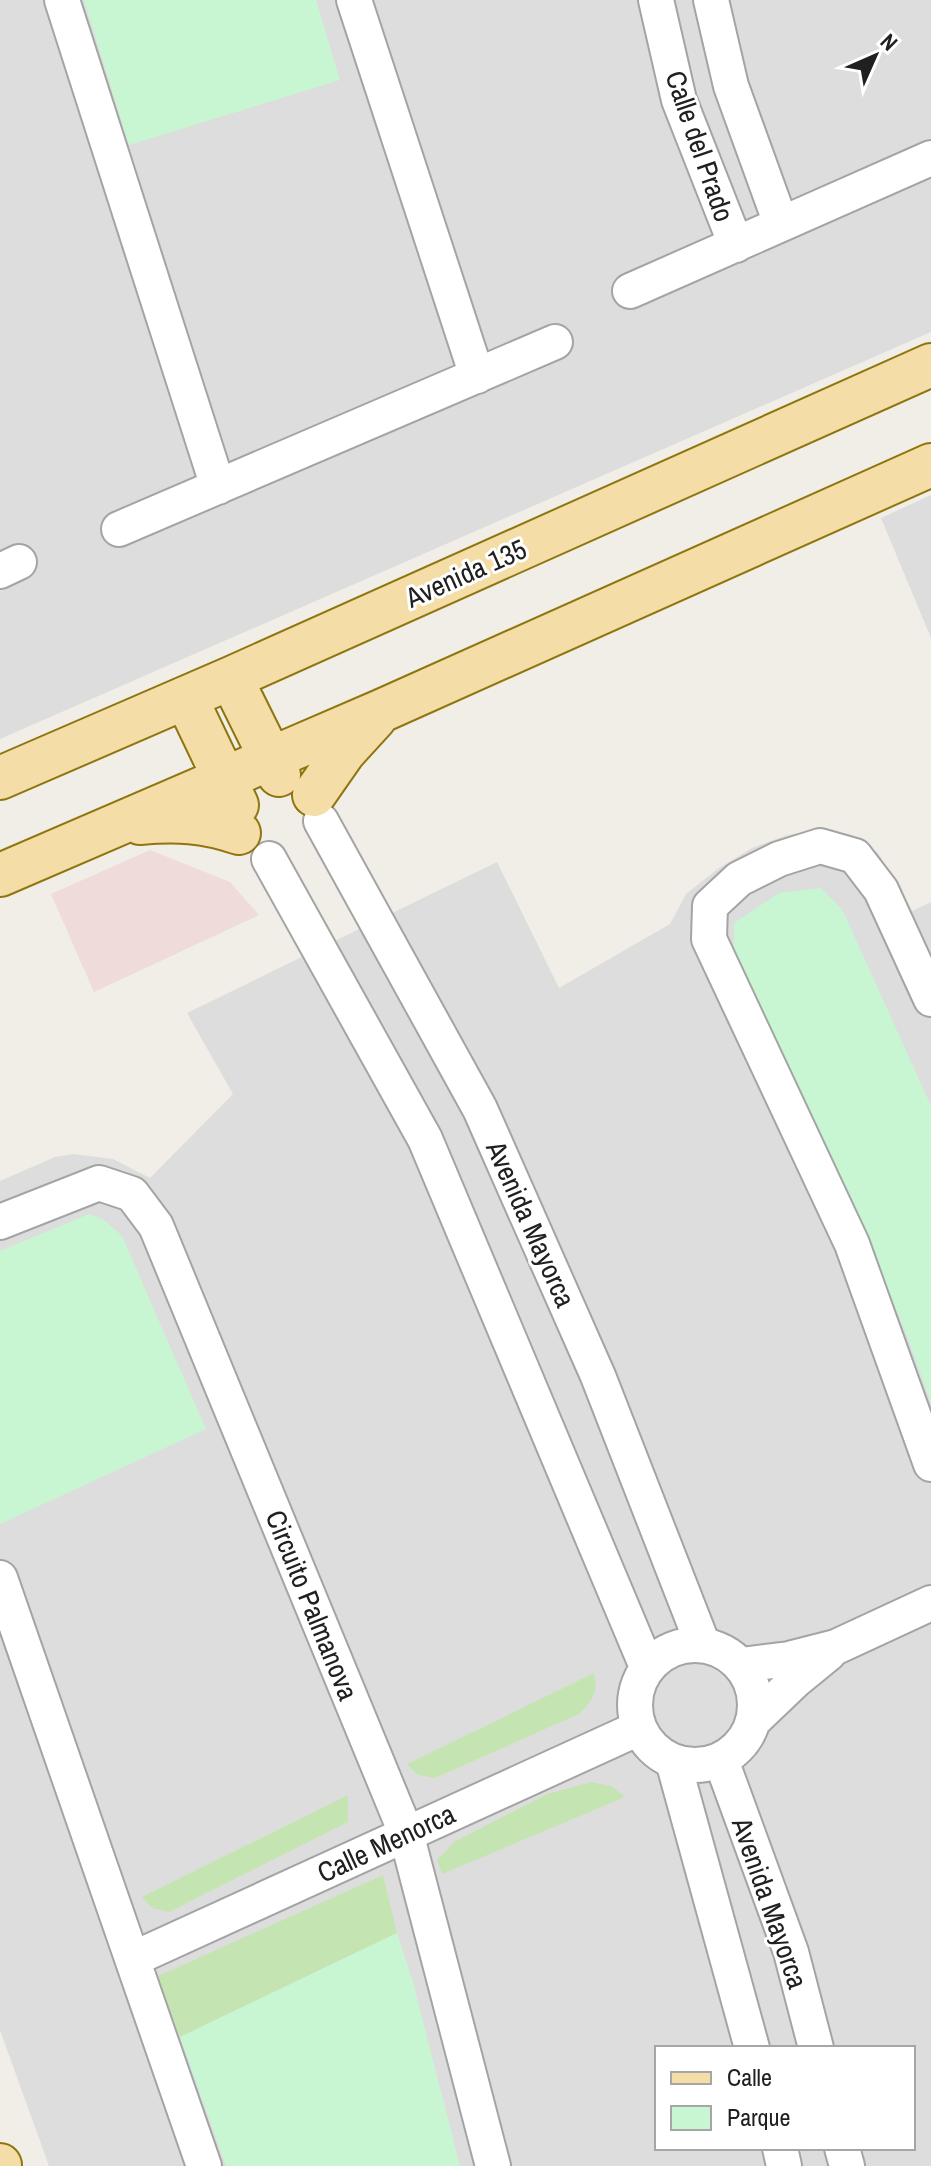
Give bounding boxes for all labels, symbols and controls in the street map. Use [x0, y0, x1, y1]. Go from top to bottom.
north arrow [835, 16, 915, 96]
text: N [874, 27, 904, 57]
street label: Calle del Prado [656, 66, 744, 226]
street label: Avenida 135 [399, 529, 532, 617]
street label: Avenida Mayorca [477, 1134, 585, 1313]
street label: Circuito Palmanova [257, 1504, 367, 1706]
street label: Calle Menorca [311, 1794, 461, 1891]
street label: Avenida Mayorca [723, 1812, 817, 1994]
legend [655, 2046, 915, 2150]
text: Calle [727, 2061, 772, 2093]
text: Parque [727, 2101, 790, 2133]

